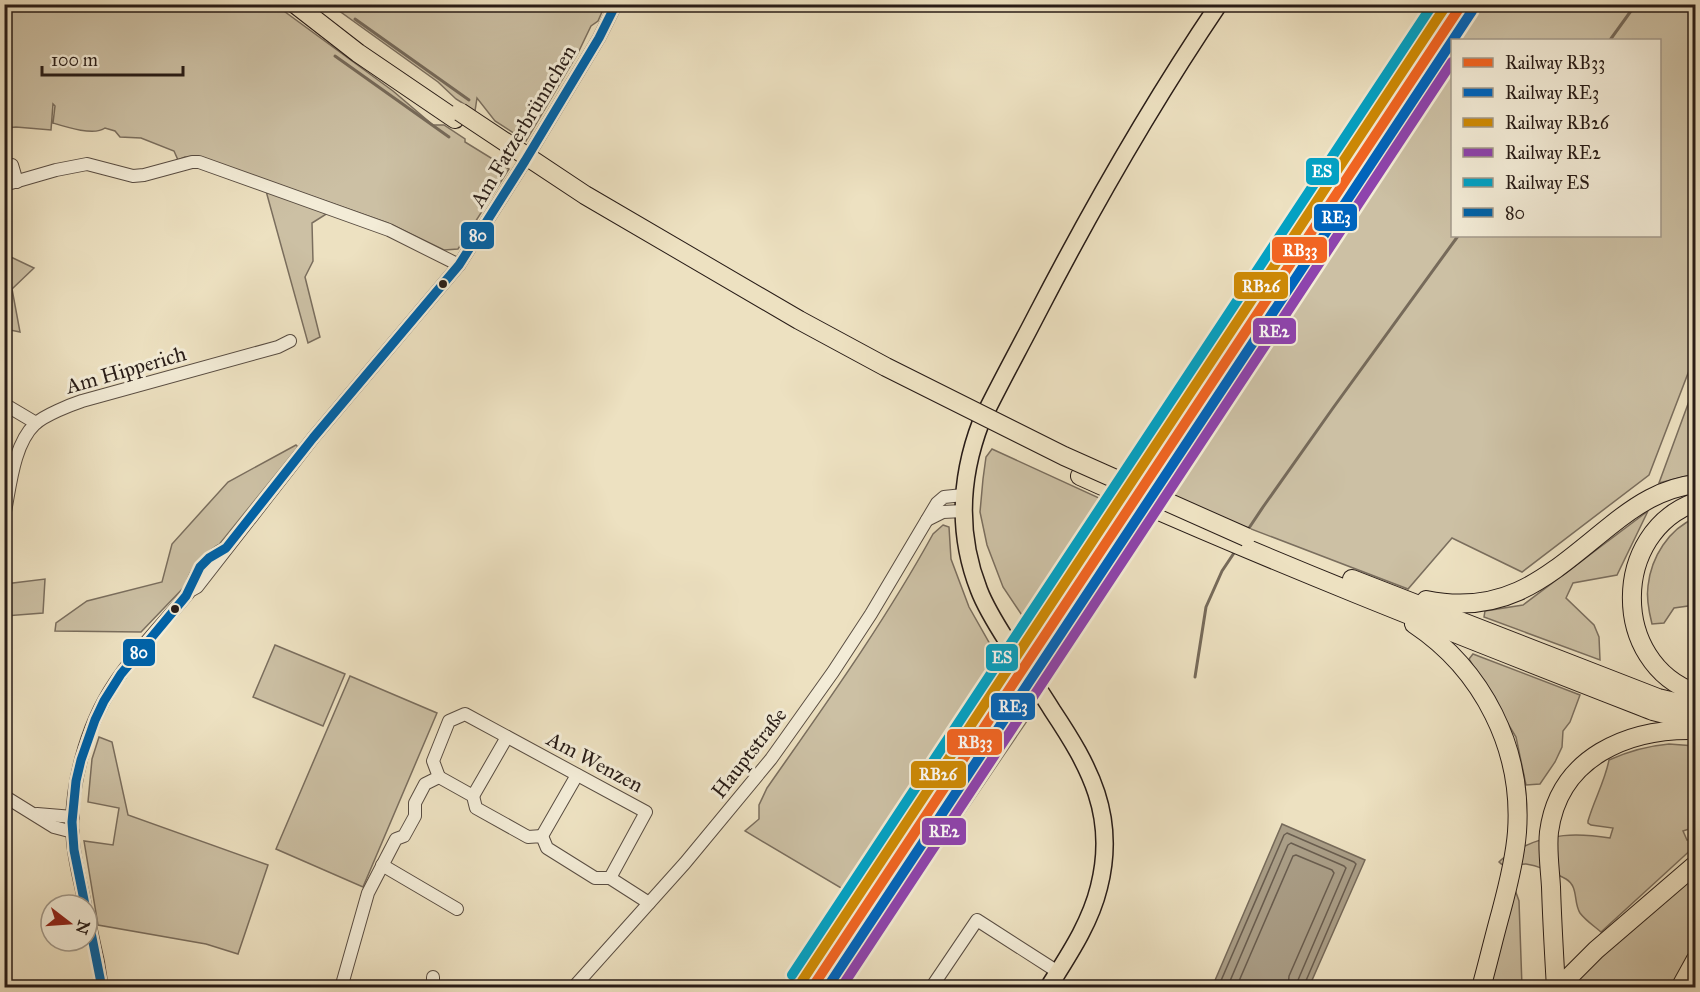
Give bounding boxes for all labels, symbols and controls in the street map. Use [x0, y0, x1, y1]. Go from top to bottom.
scale bar [42, 39, 183, 77]
legend [1451, 39, 1661, 237]
street label: Am Fatzerbrünnchen [464, 40, 582, 213]
text: 100 m [51, 49, 98, 71]
text: Railway RB33 [1505, 52, 1605, 74]
text: Railway RE3 [1505, 82, 1599, 104]
text: Railway RB26 [1505, 112, 1610, 134]
text: Railway RE2 [1505, 142, 1601, 164]
line badge: ES [1305, 157, 1340, 186]
text: ES [1312, 162, 1332, 181]
text: Railway ES [1505, 172, 1590, 194]
text: 80 [1505, 202, 1525, 224]
line badge: RE3 [1313, 203, 1358, 232]
text: RE3 [1321, 208, 1351, 228]
line badge: 80 [460, 221, 495, 250]
text: 80 [469, 226, 487, 245]
line badge: RB33 [1271, 236, 1328, 264]
text: RB33 [1283, 241, 1317, 261]
line badge: RB26 [1233, 271, 1289, 300]
text: RB26 [1242, 277, 1281, 296]
unlabelled marker [437, 278, 449, 290]
line badge: RE2 [1252, 317, 1297, 345]
text: RE2 [1259, 322, 1290, 341]
street label: Am Hipperich [62, 340, 190, 400]
unlabelled marker [169, 603, 181, 615]
line badge: 80 [122, 638, 156, 667]
text: 80 [130, 643, 148, 662]
line badge: ES [985, 643, 1019, 672]
text: ES [992, 648, 1012, 667]
line badge: RE3 [990, 692, 1036, 721]
text: RE3 [998, 697, 1028, 717]
street label: Hauptstraße [706, 702, 793, 803]
street label: Am Wenzen [542, 725, 648, 798]
line badge: RB33 [946, 728, 1003, 756]
text: RB33 [958, 733, 992, 753]
line badge: RB26 [910, 760, 967, 789]
text: RB26 [919, 765, 958, 784]
line badge: RE2 [921, 817, 967, 846]
text: RE2 [929, 822, 960, 841]
north arrow [39, 893, 99, 953]
text: N [72, 918, 94, 937]

